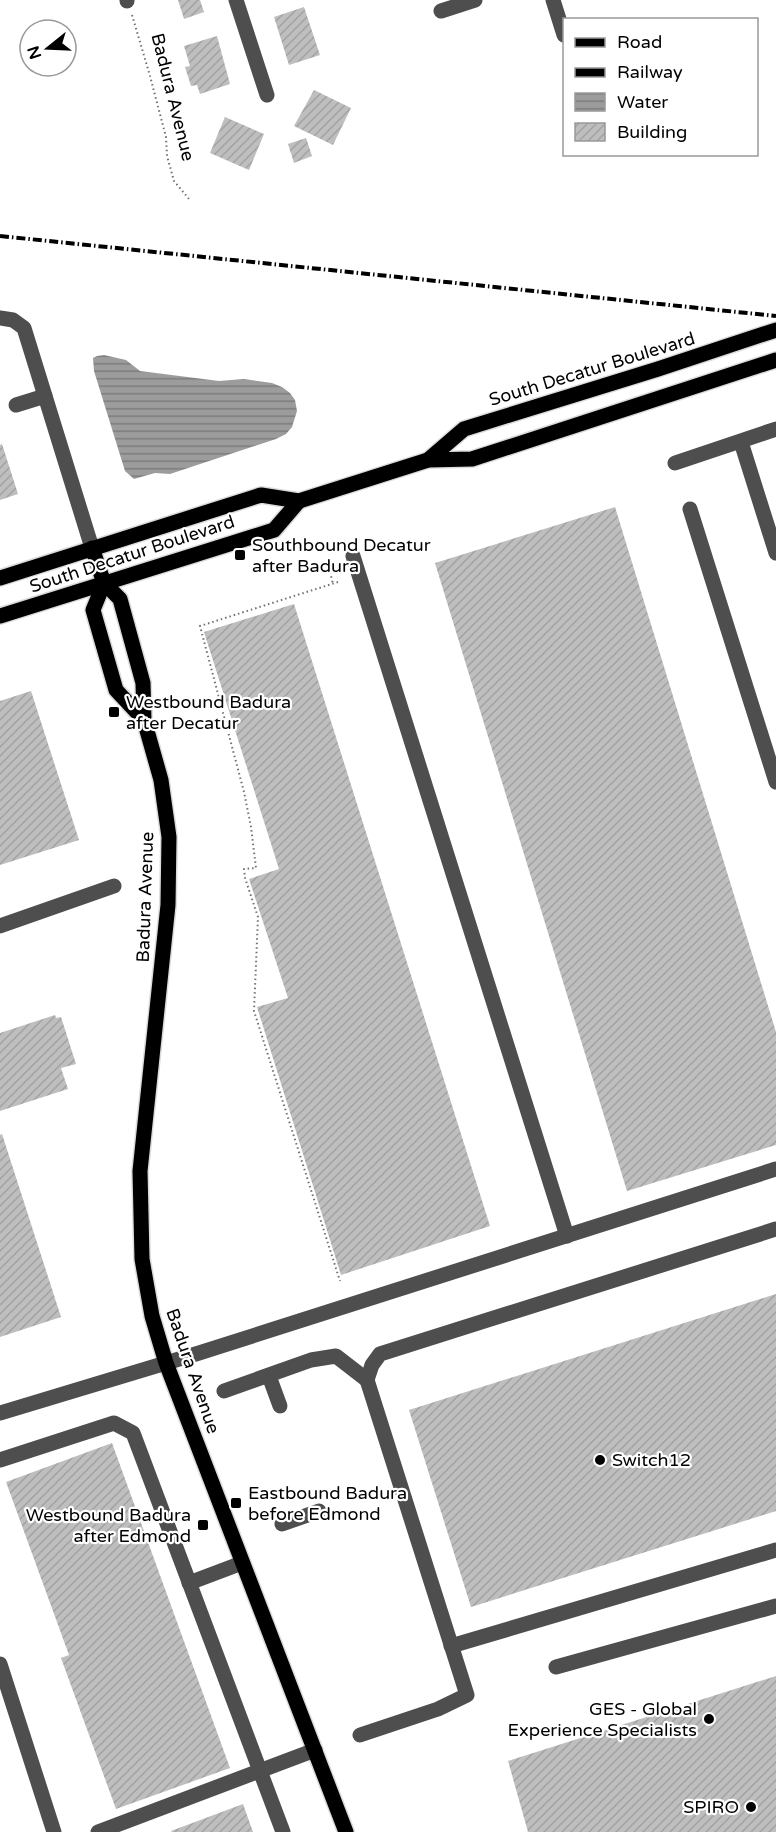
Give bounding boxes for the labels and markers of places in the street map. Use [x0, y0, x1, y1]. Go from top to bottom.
place label: Southbound Decatur after Badura [252, 534, 431, 577]
marker: Southbound Decatur after Badura [233, 548, 247, 562]
place label: Westbound Badura after Decatur [126, 691, 291, 734]
marker: Westbound Badura after Decatur [107, 705, 121, 719]
place label: Switch12 [612, 1449, 691, 1471]
marker: Switch12 [593, 1453, 607, 1467]
place label: Eastbound Badura before Edmond [248, 1482, 407, 1525]
marker: Eastbound Badura before Edmond [229, 1496, 243, 1510]
place label: Westbound Badura after Edmond [26, 1504, 191, 1547]
marker: Westbound Badura after Edmond [196, 1518, 210, 1532]
place label: GES - Global Experience Specialists [508, 1698, 697, 1741]
marker: GES - Global Experience Specialists [702, 1712, 716, 1726]
place label: SPIRO [683, 1796, 739, 1818]
marker: SPIRO [744, 1800, 758, 1814]

